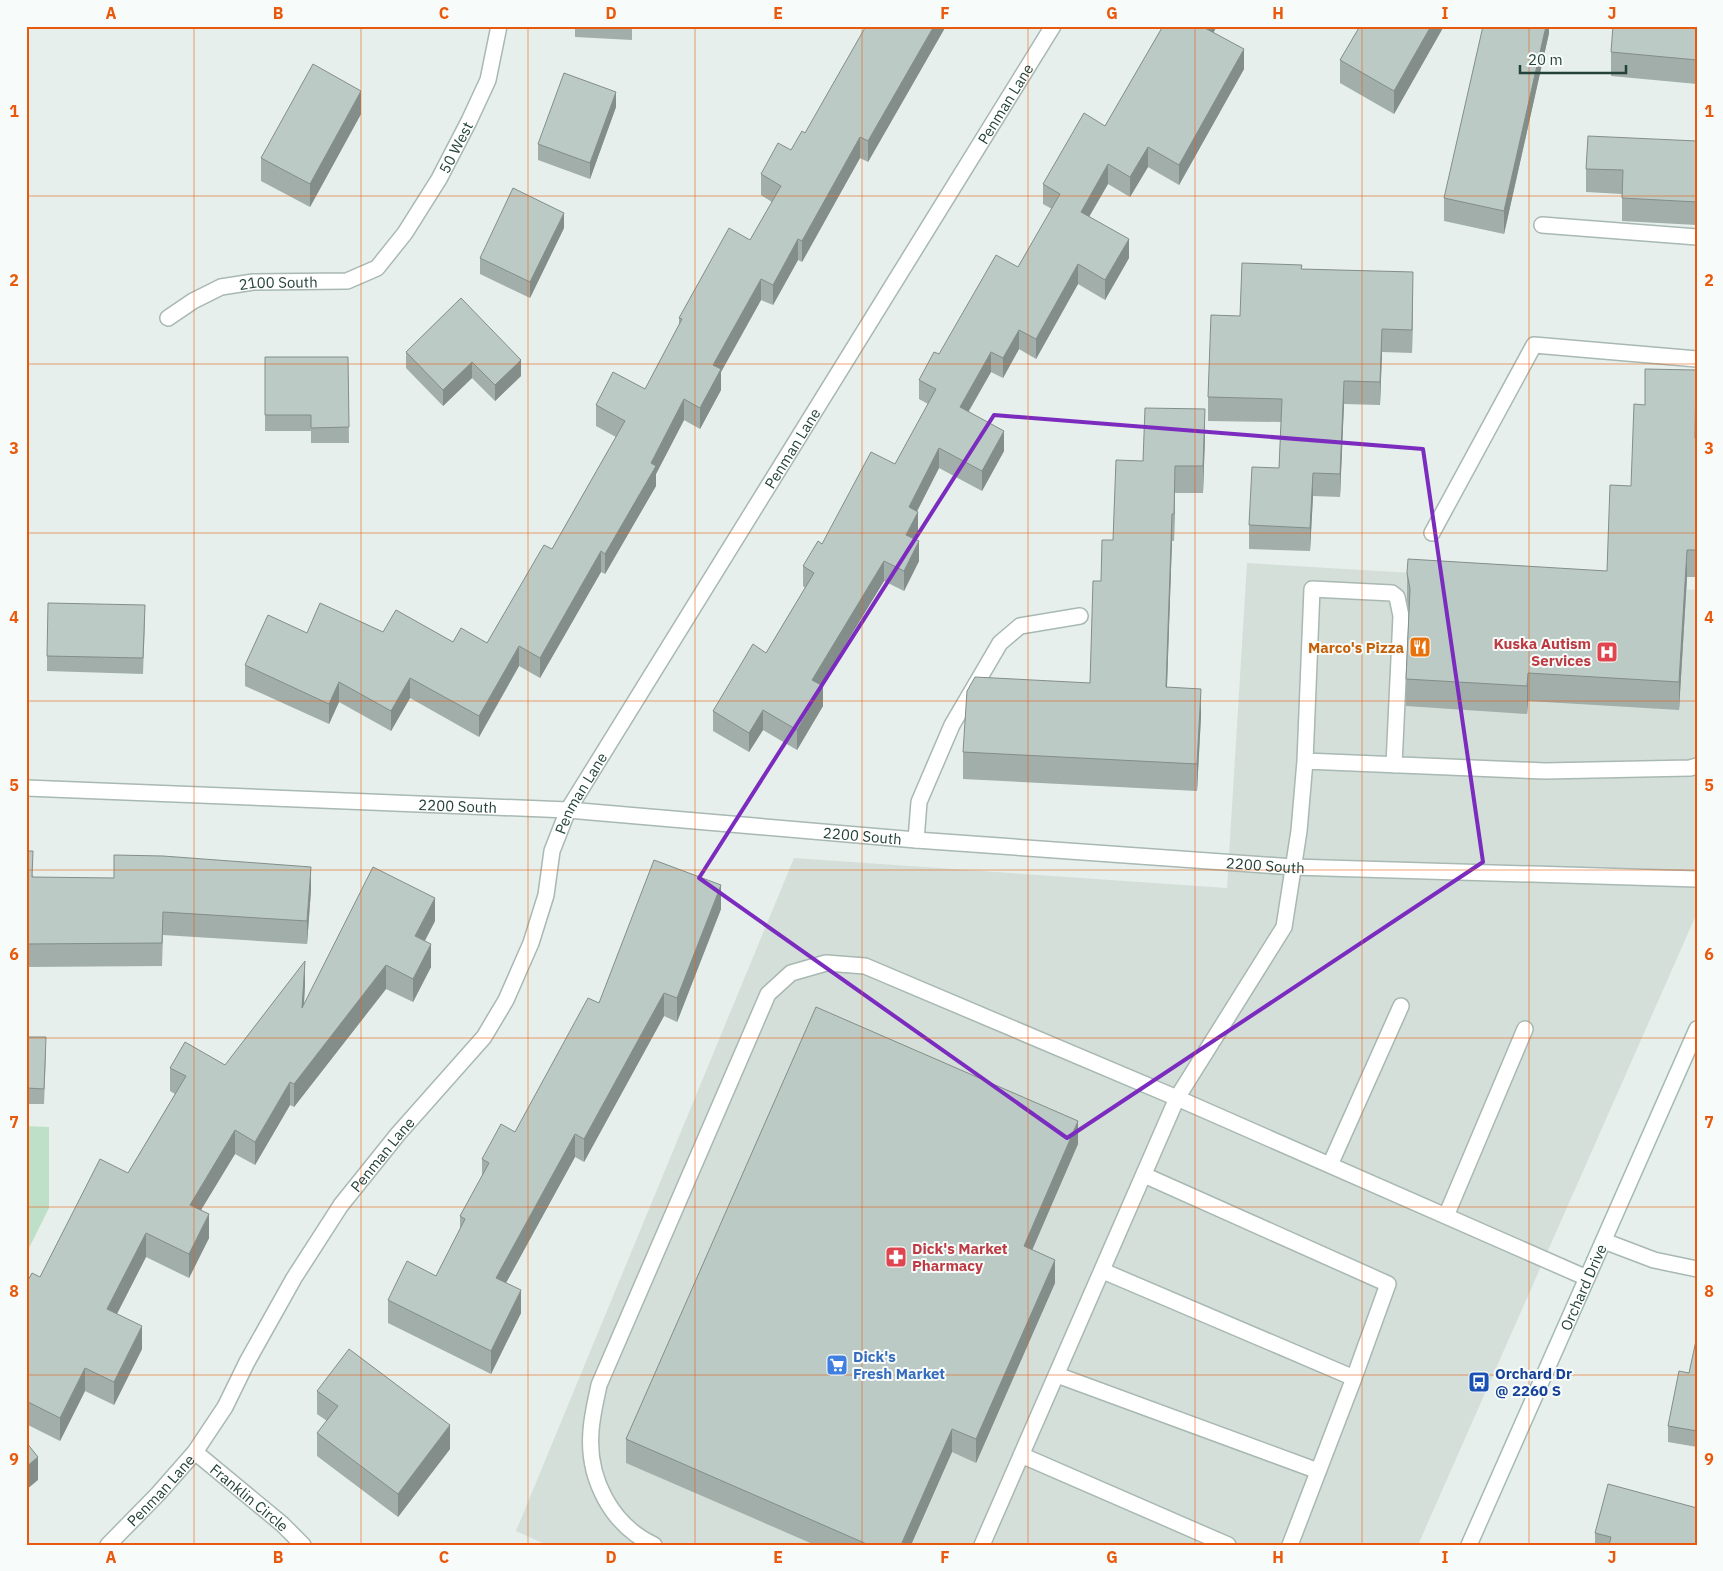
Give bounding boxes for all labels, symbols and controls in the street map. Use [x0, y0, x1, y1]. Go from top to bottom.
text: A [106, 3, 117, 23]
text: B [273, 3, 284, 23]
text: C [439, 3, 449, 23]
text: D [605, 3, 617, 23]
text: E [773, 3, 783, 23]
text: F [940, 3, 950, 23]
text: G [1106, 3, 1118, 23]
text: H [1272, 3, 1284, 23]
text: I [1442, 3, 1449, 23]
text: J [1608, 3, 1616, 23]
scale bar [1520, 42, 1627, 74]
text: 20 m [1528, 50, 1563, 69]
street label: Penman Lane [973, 60, 1037, 147]
text: 1 [9, 101, 19, 121]
text: 1 [1704, 101, 1714, 121]
street label: 50 West [434, 118, 477, 176]
text: 2 [9, 270, 19, 290]
text: 2 [1704, 270, 1714, 290]
street label: 2100 South [237, 272, 318, 294]
street label: Penman Lane [760, 404, 824, 492]
text: 3 [9, 438, 19, 458]
text: 3 [1704, 438, 1714, 458]
text: 4 [9, 607, 19, 627]
text: 4 [1704, 607, 1714, 627]
place label: Kuska Autism Services [1493, 634, 1591, 670]
restaurant icon: Marco's Pizza [1408, 635, 1432, 659]
place label: Marco's Pizza [1308, 638, 1404, 657]
hospital icon: Kuska Autism Services [1595, 640, 1619, 664]
street label: Penman Lane [550, 749, 611, 837]
text: 5 [9, 775, 19, 795]
text: 5 [1704, 775, 1714, 795]
street label: 2200 South [418, 794, 498, 817]
street label: 2200 South [822, 823, 903, 848]
street label: 2200 South [1225, 853, 1305, 877]
text: 6 [9, 944, 19, 964]
text: 6 [1704, 944, 1714, 964]
text: 7 [9, 1112, 19, 1132]
text: 7 [1704, 1112, 1714, 1132]
street label: Penman Lane [346, 1113, 418, 1196]
place label: Dick's Market Pharmacy [912, 1239, 1008, 1275]
street label: Orchard Drive [1556, 1241, 1610, 1333]
pharmacy icon: Dick's Market Pharmacy [884, 1245, 908, 1269]
text: 8 [9, 1281, 19, 1301]
text: 8 [1704, 1281, 1714, 1301]
place label: Dick's Fresh Market [853, 1347, 945, 1383]
supermarket icon: Dick's Fresh Market [825, 1353, 849, 1377]
place label: Orchard Dr @ 2260 S [1495, 1364, 1572, 1400]
bus stop icon: Orchard Dr @ 2260 S [1467, 1370, 1491, 1394]
text: 9 [9, 1449, 19, 1469]
text: 9 [1704, 1449, 1714, 1469]
street label: Penman Lane [123, 1450, 198, 1530]
street label: Franklin Circle [207, 1459, 293, 1535]
text: A [106, 1547, 117, 1567]
text: B [273, 1547, 284, 1567]
text: C [439, 1547, 449, 1567]
text: D [605, 1547, 617, 1567]
text: E [773, 1547, 783, 1567]
text: F [940, 1547, 950, 1567]
text: G [1106, 1547, 1118, 1567]
text: H [1272, 1547, 1284, 1567]
text: I [1442, 1547, 1449, 1567]
text: J [1608, 1547, 1616, 1567]

